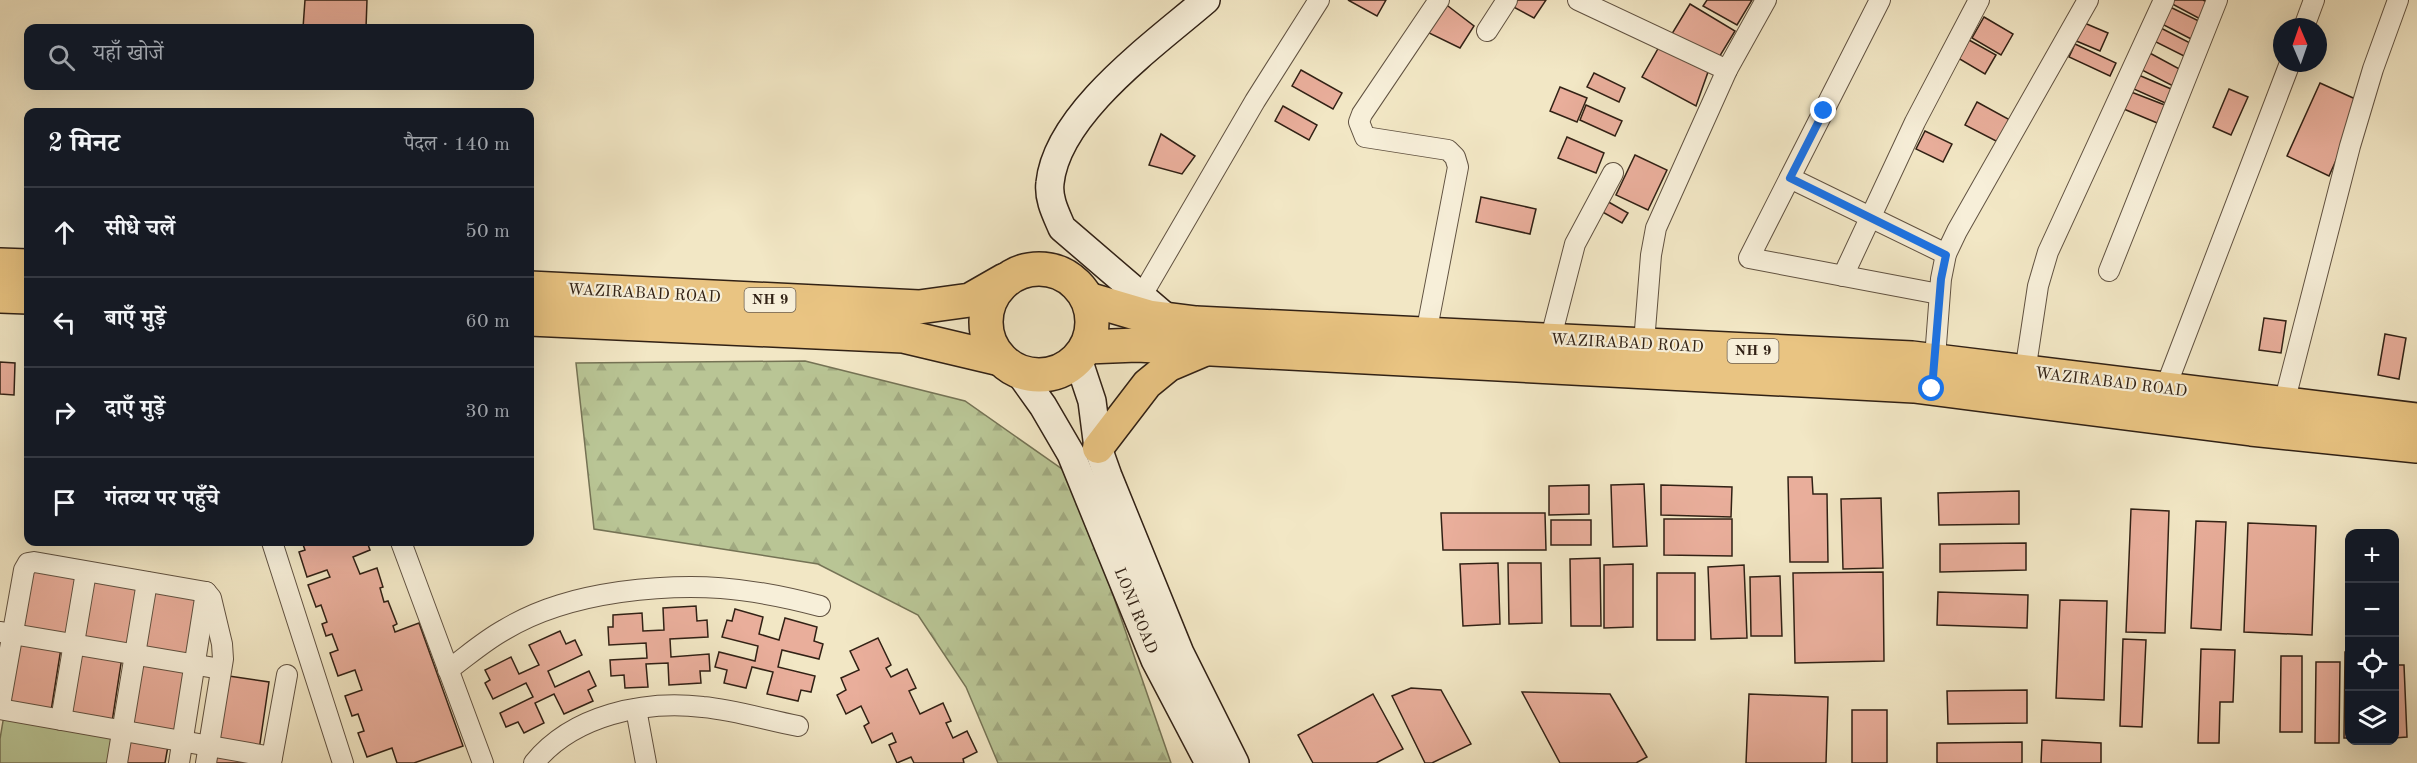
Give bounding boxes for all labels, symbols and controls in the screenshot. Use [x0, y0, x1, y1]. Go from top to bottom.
north arrow [2273, 18, 2327, 72]
search box [24, 24, 534, 90]
icon: search [45, 41, 78, 74]
text: यहाँ खोजें [93, 43, 164, 65]
route end [1810, 97, 1836, 123]
text: 2 मिनट [48, 131, 120, 157]
text: पैदल · 140 m [404, 135, 510, 155]
icon: ahead [48, 216, 81, 249]
text: सीधे चलें [105, 218, 175, 240]
text: 50 m [465, 222, 510, 242]
street label: WAZIRABAD ROAD [567, 282, 721, 306]
road number: NH 9 [744, 288, 796, 312]
icon: left [48, 306, 81, 339]
text: बाएँ मुड़ें [105, 308, 166, 330]
text: 60 m [465, 312, 510, 332]
street label: WAZIRABAD ROAD [1550, 332, 1704, 356]
road number: NH 9 [1728, 339, 1778, 363]
street label: WAZIRABAD ROAD [2034, 366, 2188, 400]
route start [1918, 375, 1944, 401]
icon: right [48, 396, 81, 429]
text: दाएँ मुड़ें [105, 398, 165, 420]
text: 30 m [465, 402, 510, 422]
icon: arrive [48, 486, 81, 519]
text: गंतव्य पर पहुँचे [105, 488, 219, 510]
map controls [2345, 529, 2399, 745]
button: + [2345, 529, 2399, 583]
street label: LONI ROAD [1110, 566, 1160, 656]
button: − [2345, 583, 2399, 637]
button: locate [2345, 637, 2399, 691]
button: layers [2345, 691, 2399, 745]

